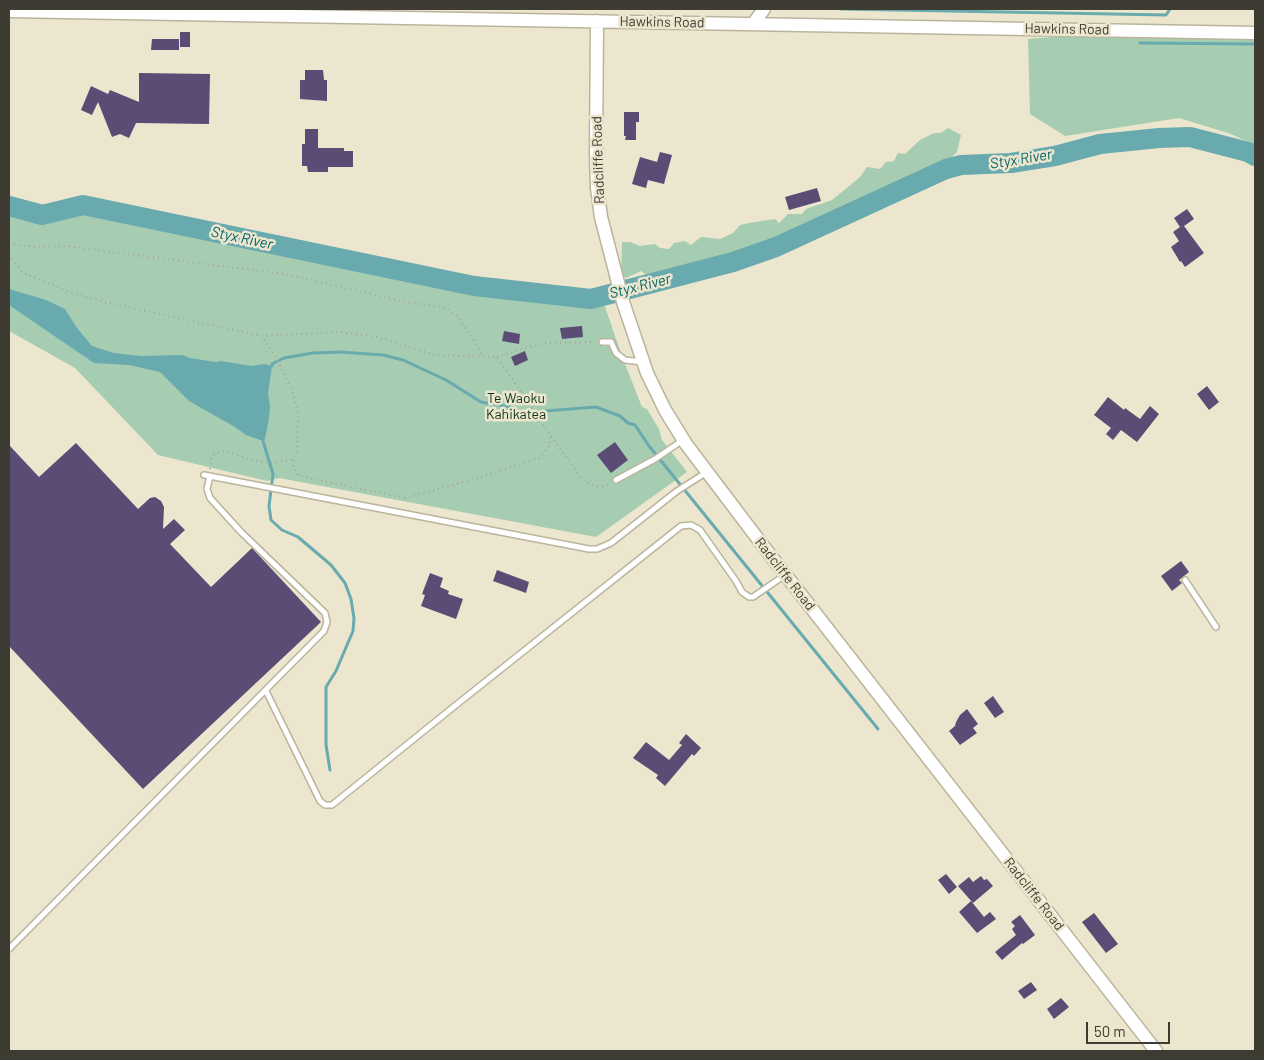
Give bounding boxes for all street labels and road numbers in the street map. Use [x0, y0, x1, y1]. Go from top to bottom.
street label: Hawkins Road [619, 13, 705, 31]
street label: Hawkins Road [1024, 20, 1110, 38]
street label: Radcliffe Road [588, 116, 608, 204]
street label: Radcliffe Road [751, 534, 819, 614]
street label: Radcliffe Road [1000, 854, 1068, 934]

